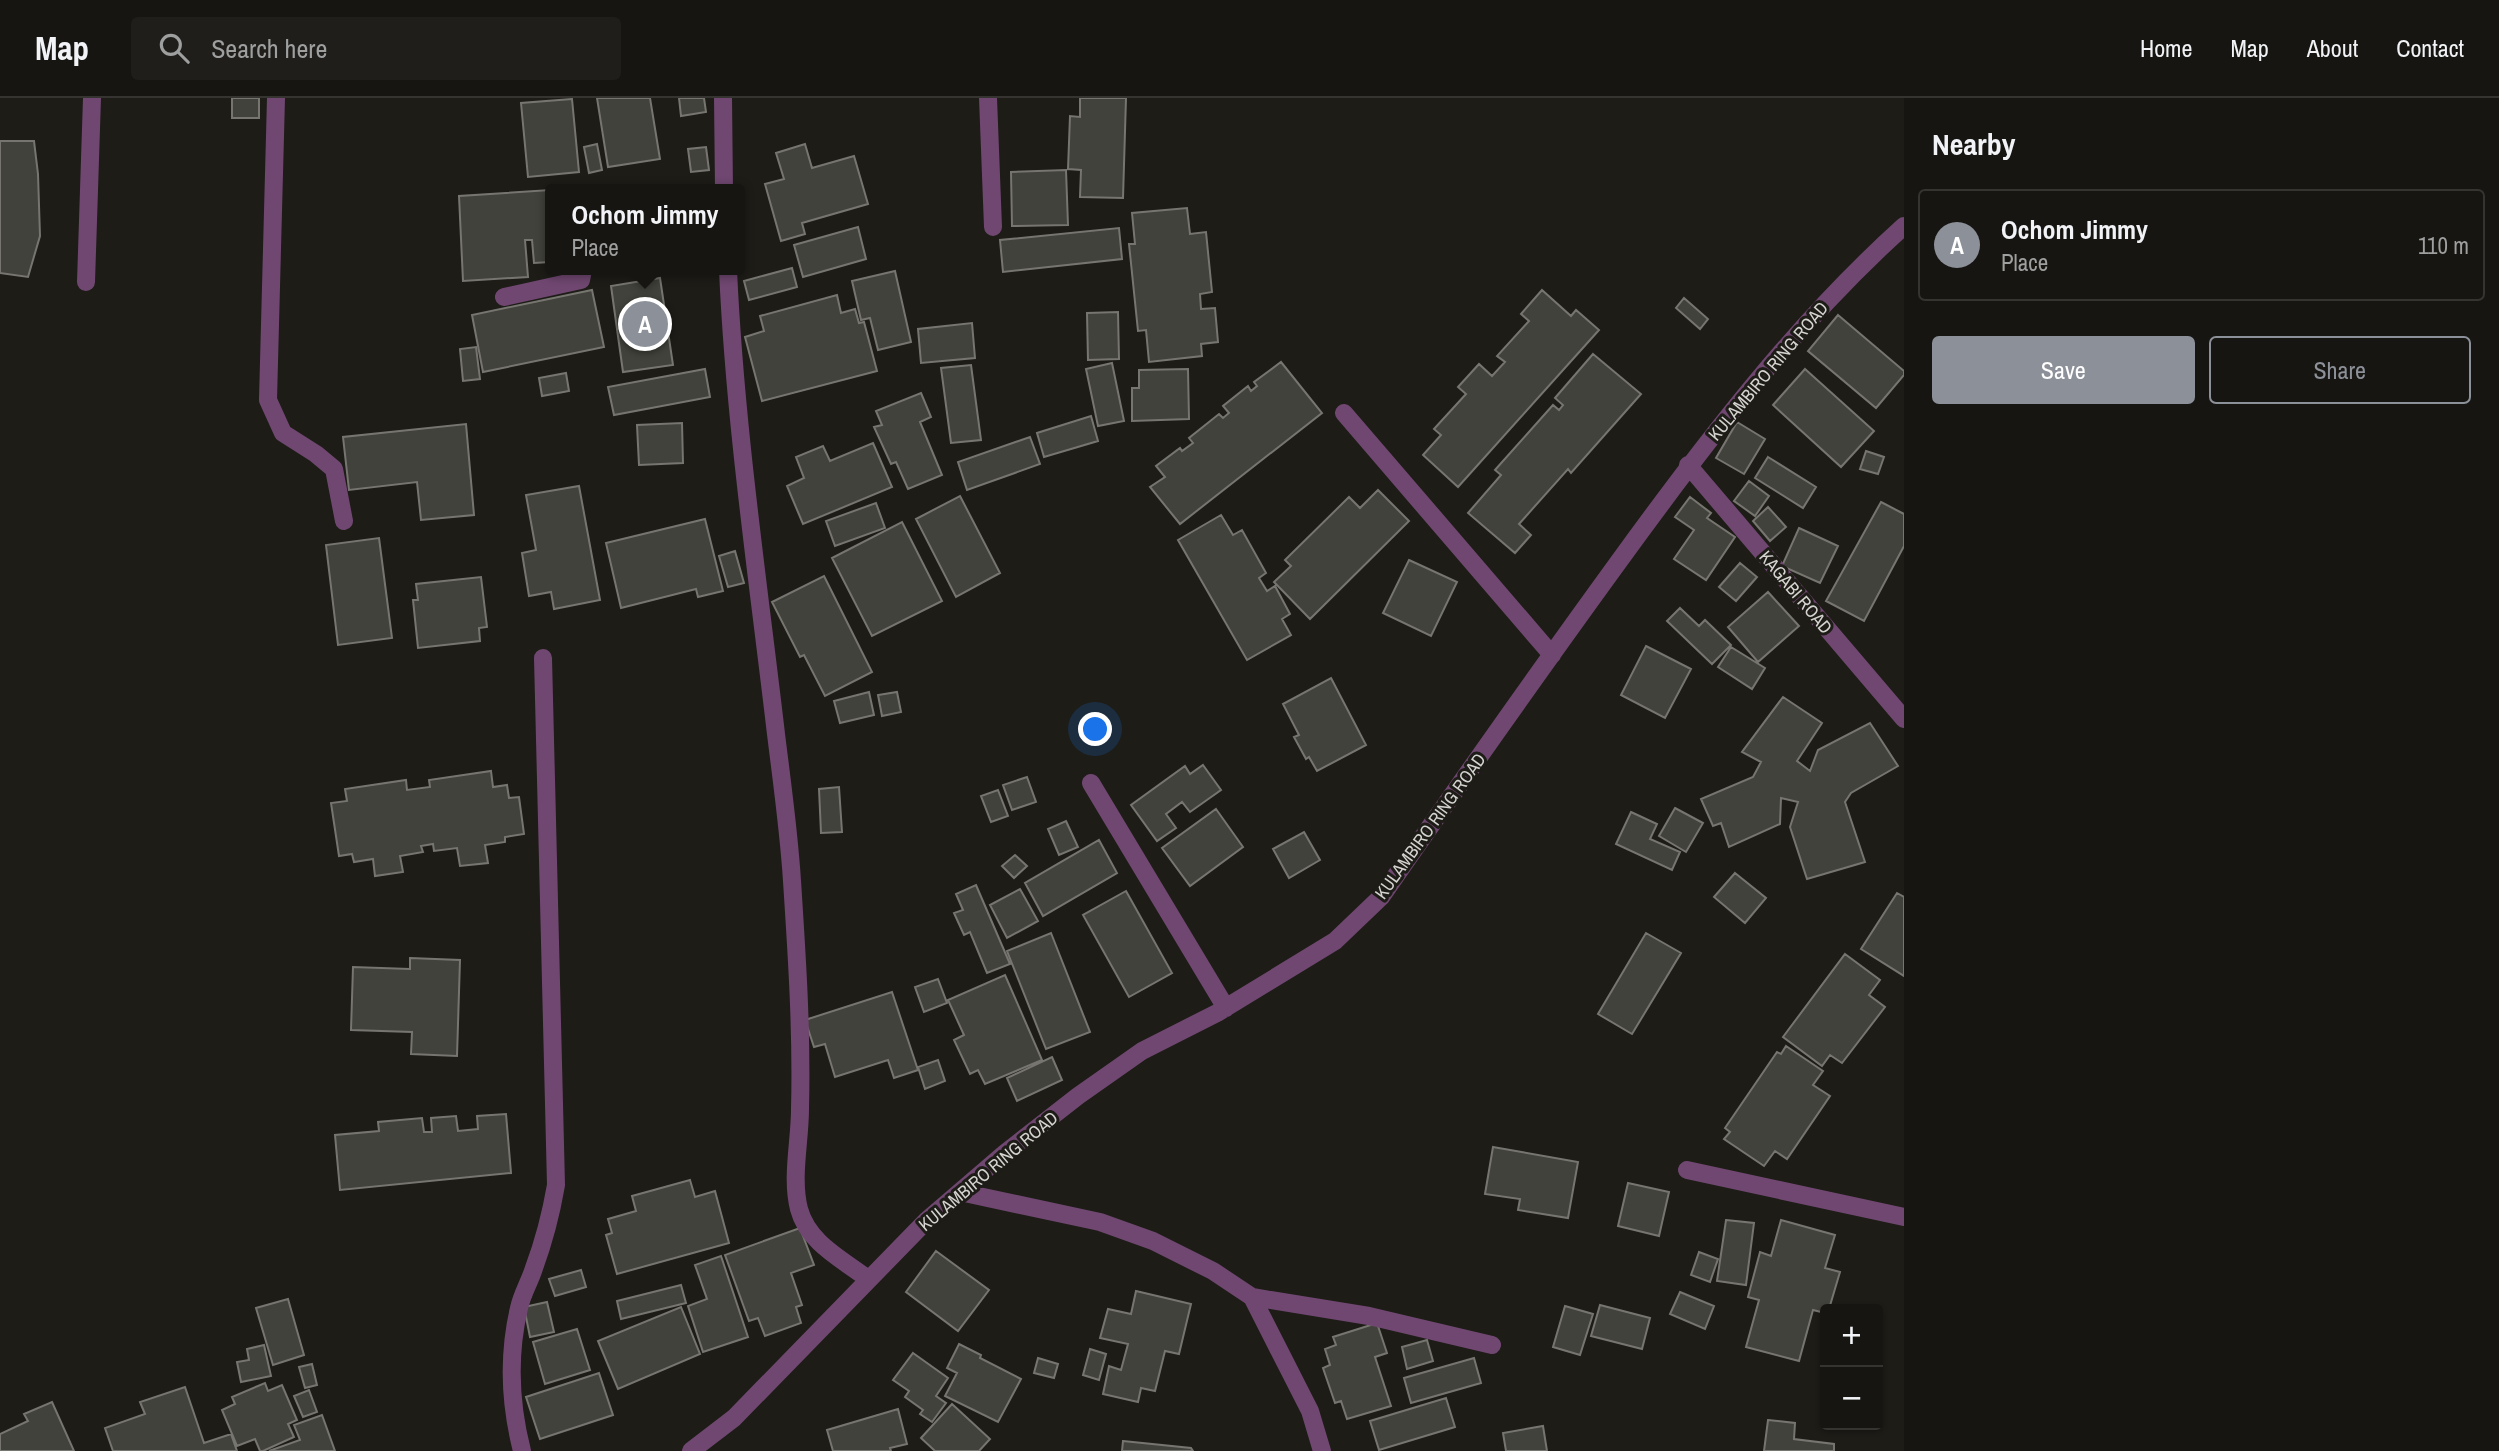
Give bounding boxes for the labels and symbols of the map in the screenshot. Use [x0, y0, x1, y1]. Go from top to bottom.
street label: KULAMBIRO RING ROAD [1702, 296, 1834, 446]
pin: A [622, 298, 668, 350]
street label: KAGABI ROAD [1754, 545, 1838, 639]
your location [1078, 712, 1112, 746]
street label: KULAMBIRO RING ROAD [1369, 748, 1491, 904]
street label: KULAMBIRO RING ROAD [913, 1105, 1063, 1237]

